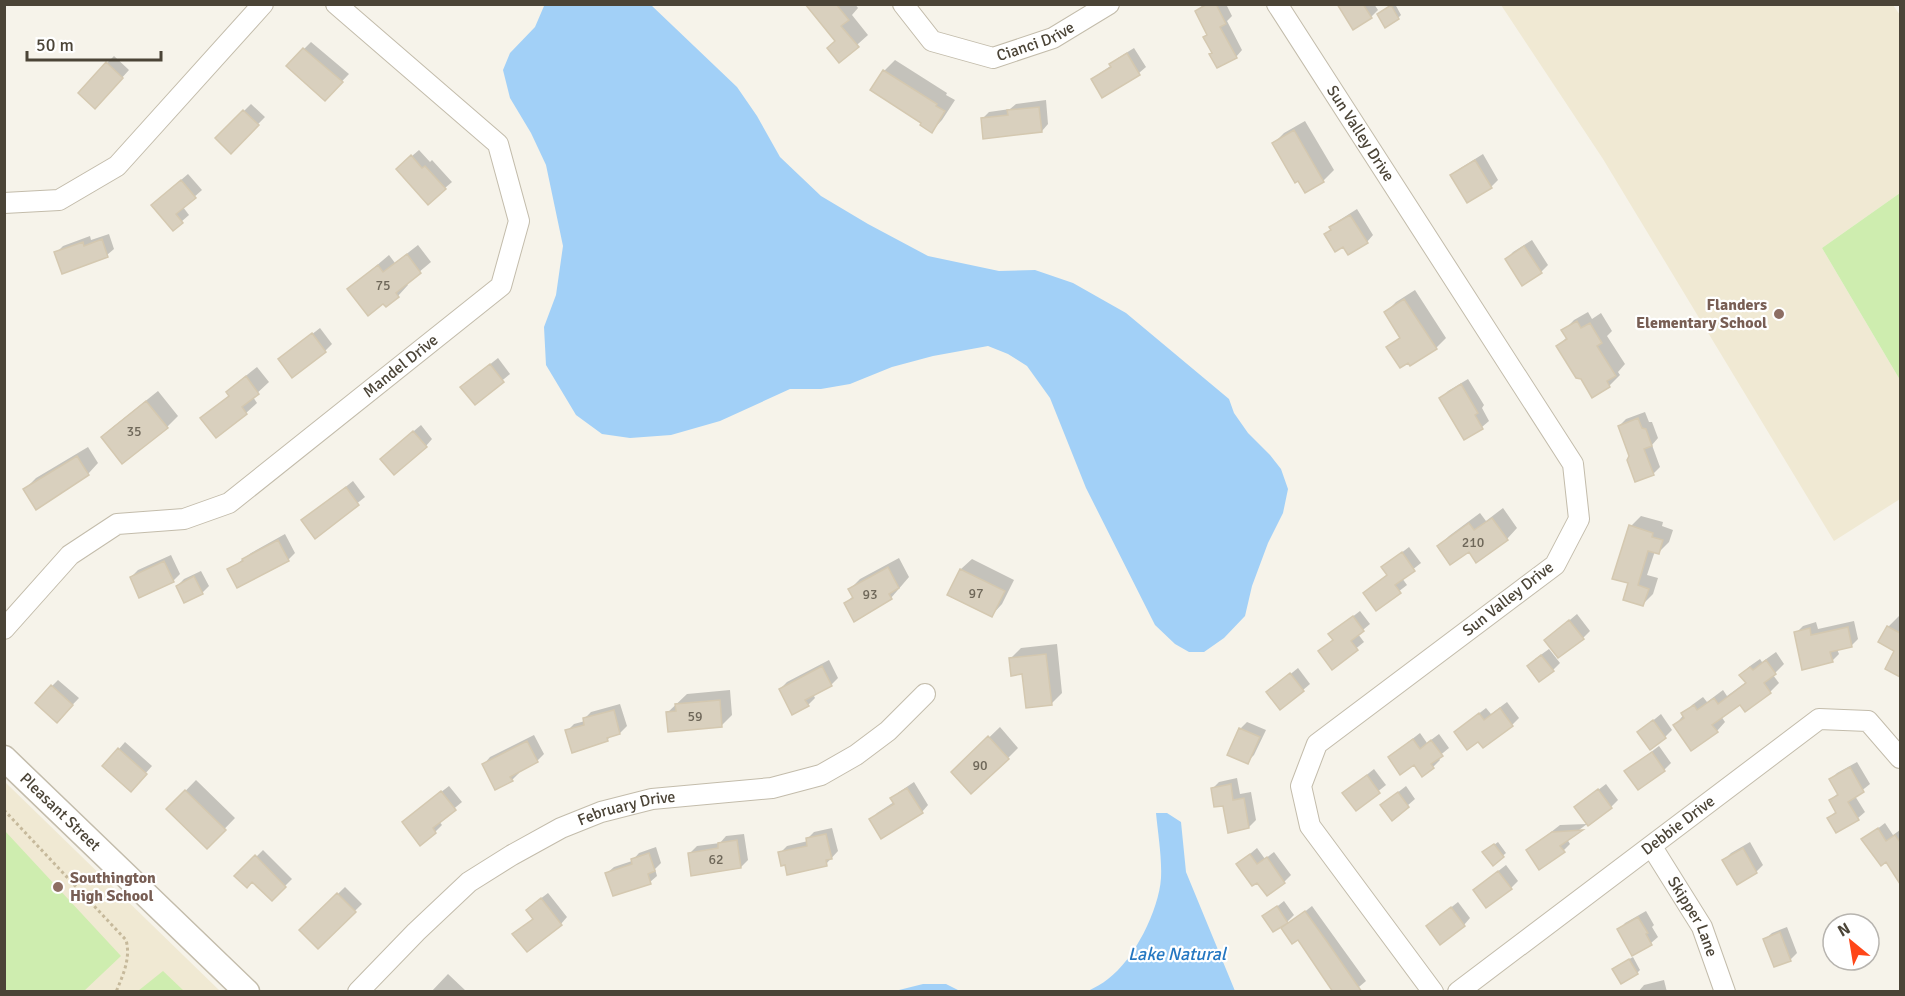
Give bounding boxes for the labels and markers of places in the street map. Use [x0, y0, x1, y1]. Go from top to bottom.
place label: Flanders Elementary School [1636, 295, 1767, 333]
marker: Flanders Elementary School [1772, 307, 1786, 321]
place label: Southington High School [70, 868, 156, 906]
marker: Southington High School [51, 880, 65, 894]

